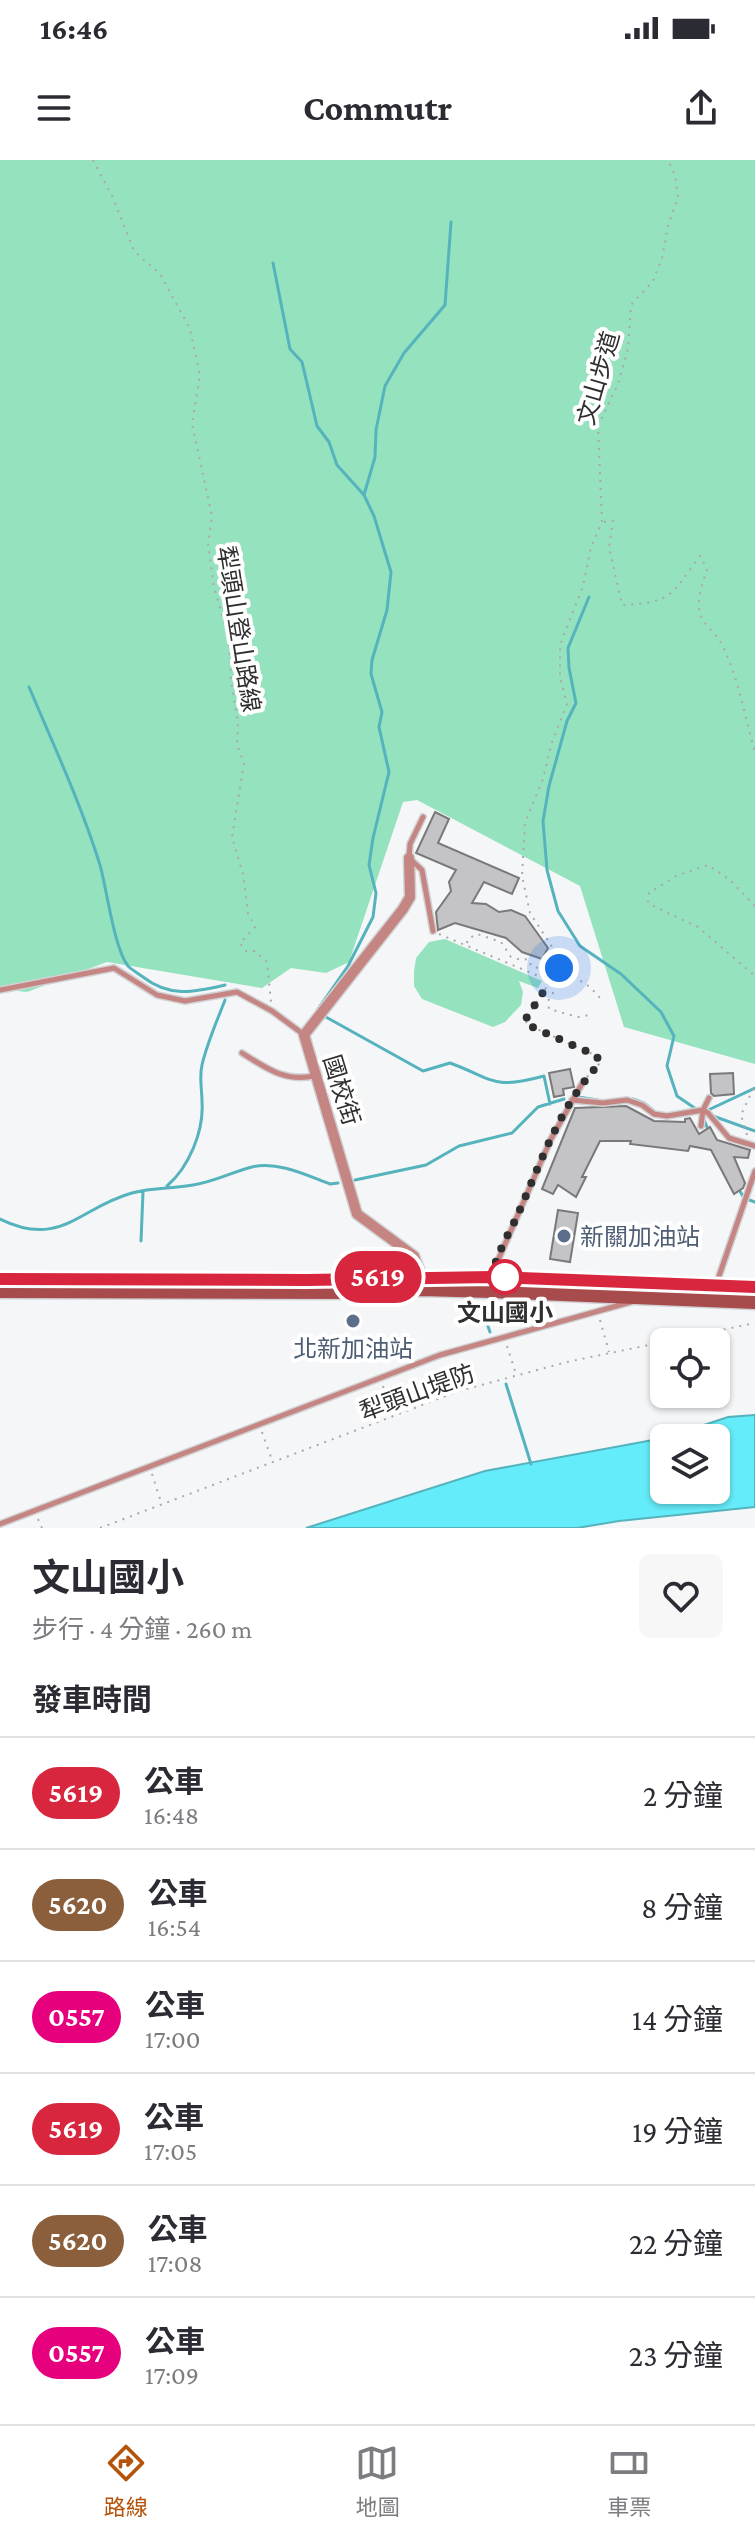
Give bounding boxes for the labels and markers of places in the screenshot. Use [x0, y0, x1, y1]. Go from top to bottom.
place label: 新關加油站 [580, 1223, 700, 1250]
marker: 新關加油站 [555, 1227, 573, 1245]
marker: 文山國小 [488, 1260, 522, 1294]
place label: 文山國小 [457, 1299, 553, 1326]
marker: 北新加油站 [344, 1312, 362, 1330]
place label: 北新加油站 [293, 1335, 413, 1362]

